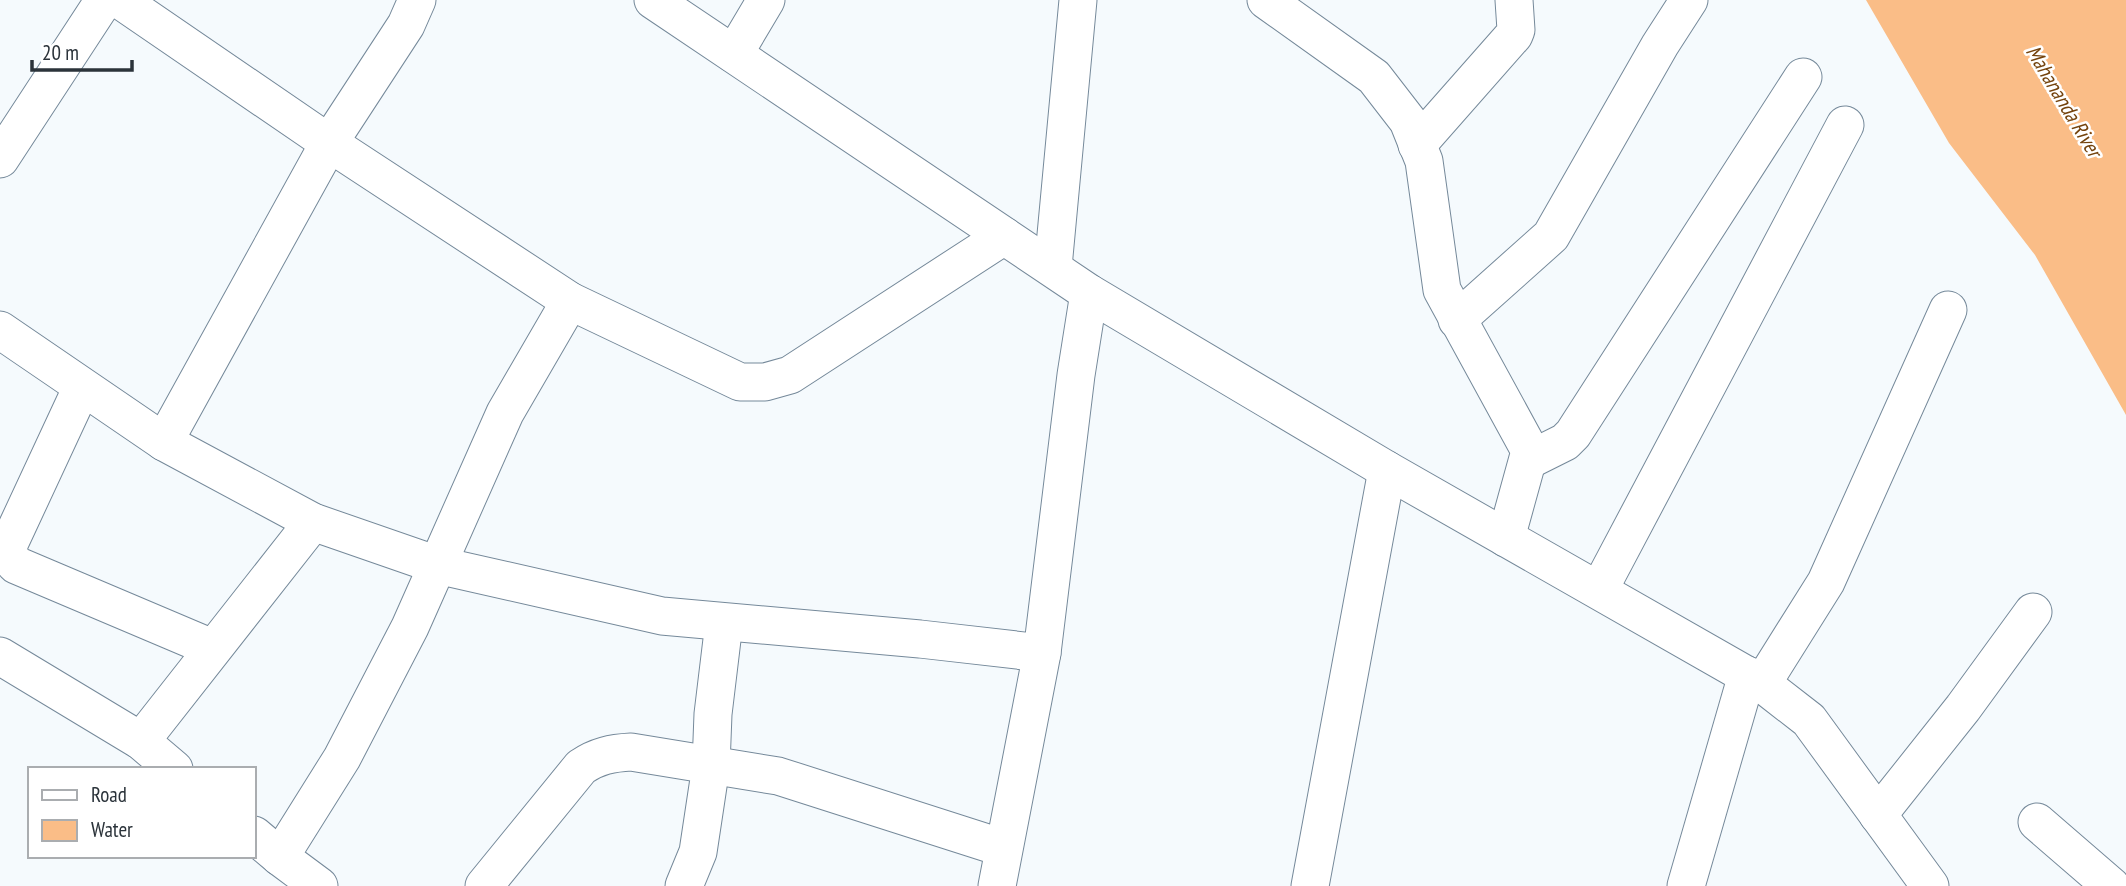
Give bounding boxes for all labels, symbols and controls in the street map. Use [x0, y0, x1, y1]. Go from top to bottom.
scale bar [32, 28, 131, 72]
text: 20 m [42, 39, 79, 66]
water label: Mahananda River [2020, 40, 2110, 164]
legend [28, 767, 256, 858]
text: Road [91, 781, 127, 808]
text: Water [91, 816, 133, 843]

